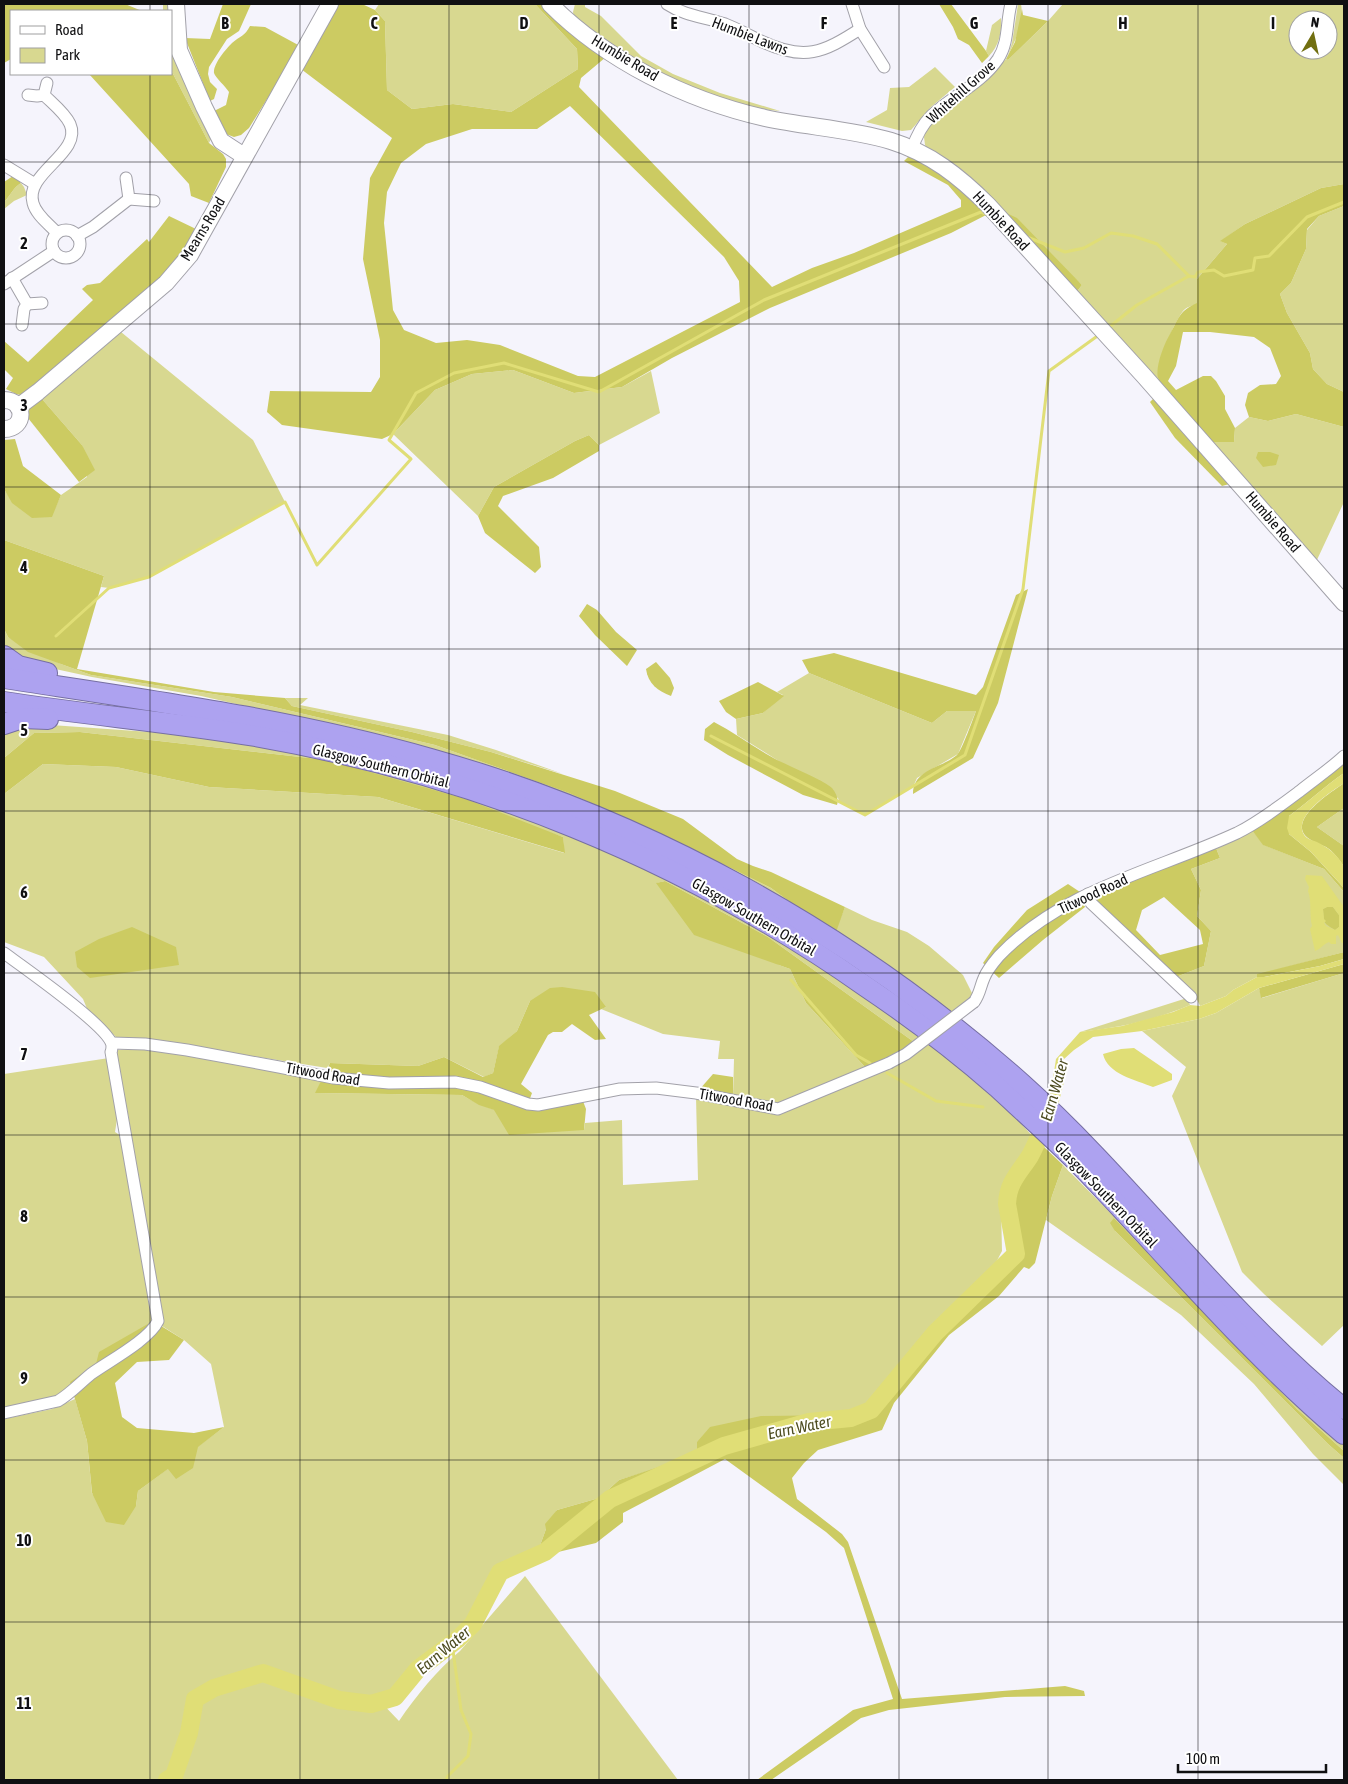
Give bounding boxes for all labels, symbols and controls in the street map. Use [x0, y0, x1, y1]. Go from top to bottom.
legend [10, 10, 172, 75]
north arrow [1288, 10, 1338, 60]
street label: Humbie Lawns [710, 13, 791, 58]
text: B [221, 14, 229, 32]
text: C [370, 14, 378, 32]
text: D [520, 14, 529, 32]
text: E [671, 14, 678, 32]
text: F [821, 14, 828, 32]
text: G [970, 14, 979, 32]
text: H [1118, 14, 1128, 32]
text: I [1271, 14, 1275, 32]
text: N [1310, 14, 1320, 31]
text: Road [55, 21, 84, 38]
street label: Humbie Road [589, 31, 662, 84]
text: Park [55, 46, 80, 63]
street label: Whitehill Grove [923, 57, 998, 127]
street label: Humbie Road [970, 187, 1033, 254]
street label: Mearns Road [177, 194, 228, 264]
text: 2 [20, 234, 28, 252]
text: 3 [20, 396, 28, 414]
street label: Humbie Road [1242, 488, 1304, 555]
text: 4 [19, 558, 28, 576]
text: 5 [20, 721, 28, 739]
street label: Glasgow Southern Orbital [311, 740, 451, 791]
street label: Titwood Road [1055, 870, 1130, 917]
street label: Glasgow Southern Orbital [689, 874, 819, 959]
text: 6 [20, 883, 28, 901]
text: 7 [20, 1045, 28, 1063]
water label: Earn Water [1037, 1056, 1072, 1123]
street label: Titwood Road [285, 1059, 361, 1088]
street label: Titwood Road [698, 1085, 774, 1114]
street label: Glasgow Southern Orbital [1052, 1138, 1161, 1251]
text: 8 [20, 1207, 28, 1225]
text: 9 [20, 1369, 28, 1387]
water label: Earn Water [766, 1411, 833, 1442]
text: 10 [16, 1531, 32, 1549]
water label: Earn Water [413, 1622, 474, 1677]
text: 11 [16, 1694, 32, 1712]
scale bar [1178, 1742, 1326, 1774]
text: 100 m [1186, 1750, 1220, 1767]

